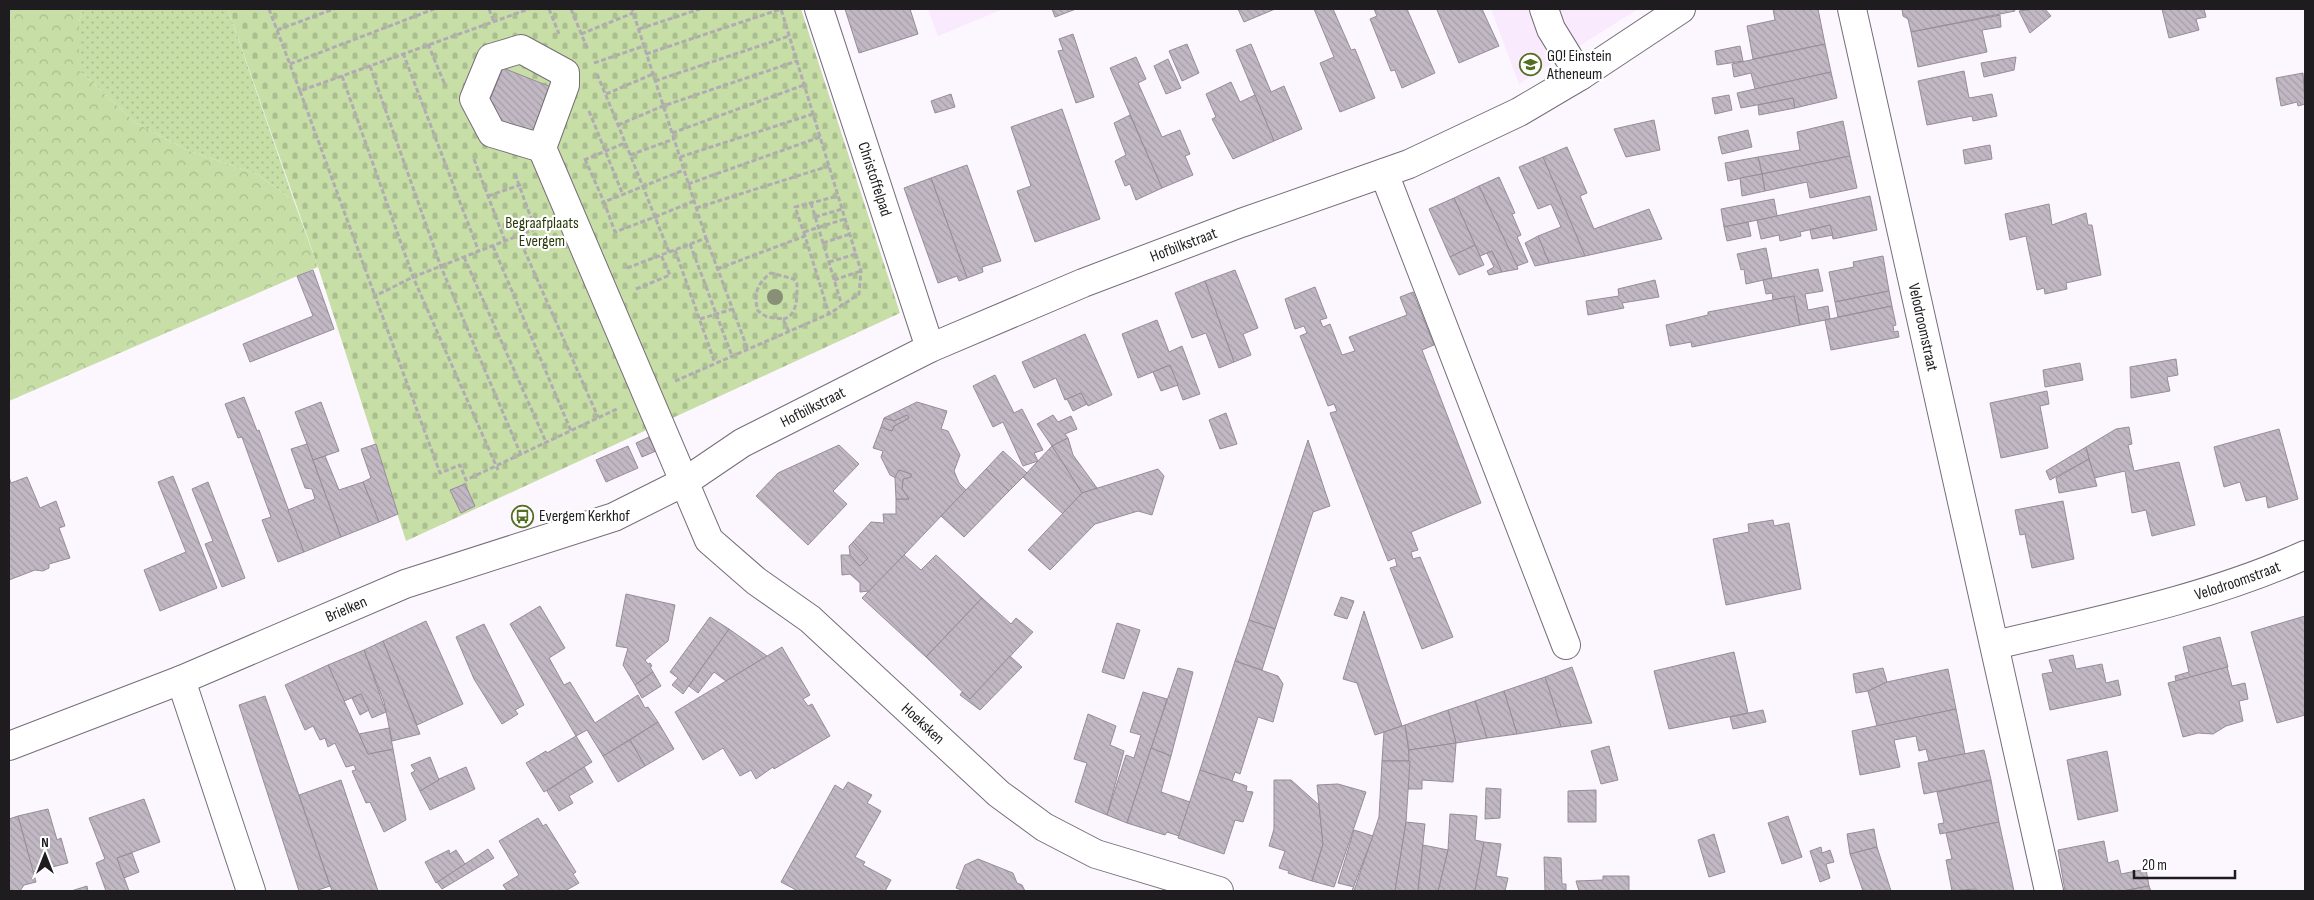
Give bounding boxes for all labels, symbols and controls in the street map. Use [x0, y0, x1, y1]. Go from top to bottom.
place label: GO! Einstein Atheneum [1546, 47, 1612, 84]
school or university icon: GO! Einstein Atheneum [1519, 53, 1543, 77]
street label: Christoffelpad [854, 140, 896, 219]
park label: Begraafplaats Evergem [505, 214, 579, 251]
street label: Hofbilkstraat [1147, 223, 1220, 266]
street label: Velodroomstraat [1904, 281, 1942, 373]
street label: Hofbilkstraat [777, 383, 849, 431]
bus stop icon: Evergem Kerkhof [511, 504, 535, 528]
place label: Evergem Kerkhof [539, 507, 630, 526]
street label: Velodroomstraat [2192, 557, 2283, 604]
street label: Brielken [323, 592, 370, 626]
street label: Hoeksken [897, 699, 948, 748]
north arrow [20, 830, 70, 880]
text: N [41, 834, 49, 851]
scale bar [2134, 848, 2235, 880]
text: 20 m [2142, 856, 2167, 875]

